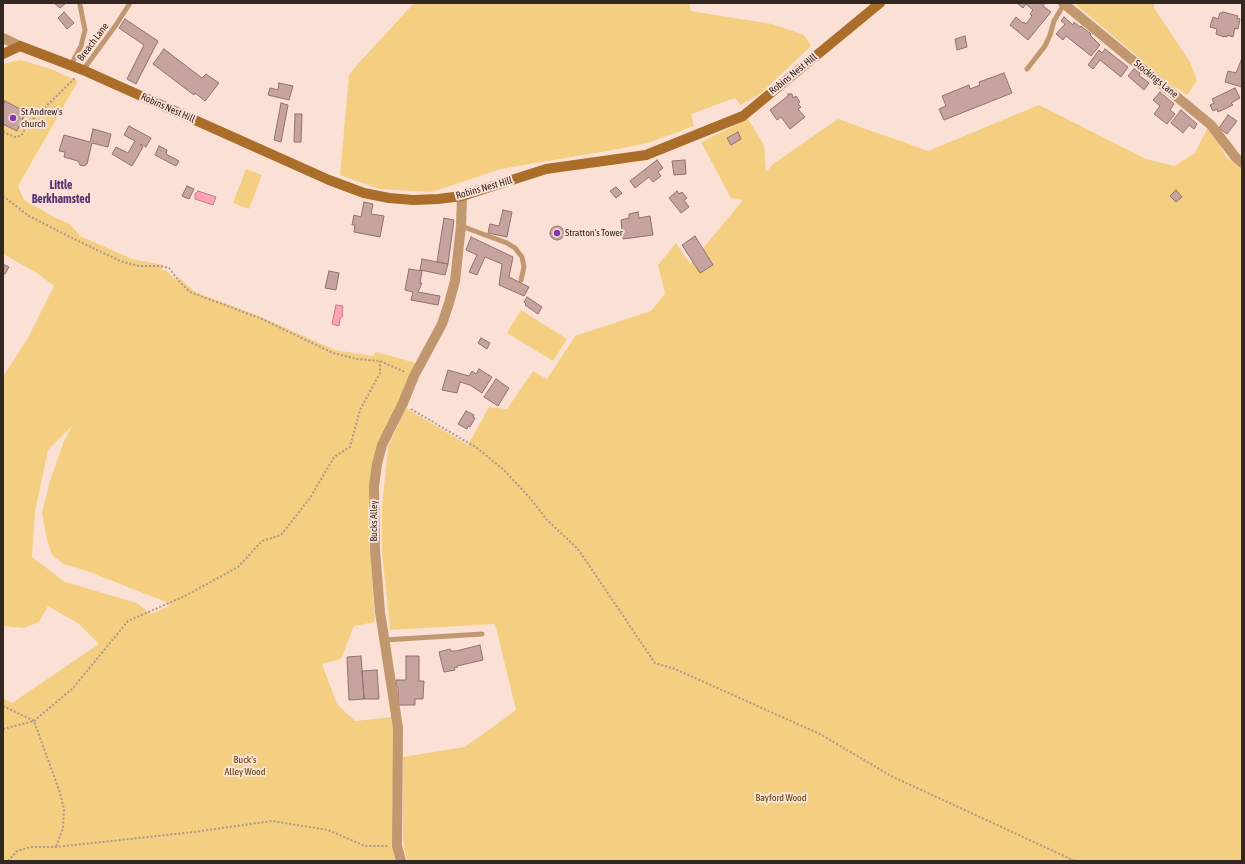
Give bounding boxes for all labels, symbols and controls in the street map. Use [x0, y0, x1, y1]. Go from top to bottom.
street label: Breach Lane [75, 21, 111, 63]
street label: Robins Nest Hill [767, 51, 819, 97]
street label: Stockings Lane [1131, 57, 1181, 101]
street label: Robins Nest Hill [139, 91, 197, 125]
place label: St Andrew's church [21, 106, 62, 130]
marker: St Andrew's church [8, 113, 18, 123]
street label: Robins Nest Hill [454, 174, 514, 202]
district label: Little Berkhamsted [32, 178, 90, 206]
place label: Stratton's Tower [565, 227, 623, 239]
marker: Stratton's Tower [552, 228, 562, 238]
street label: Bucks Alley [368, 500, 380, 542]
park label: Buck's Alley Wood [224, 754, 266, 778]
park label: Bayford Wood [755, 792, 807, 804]

